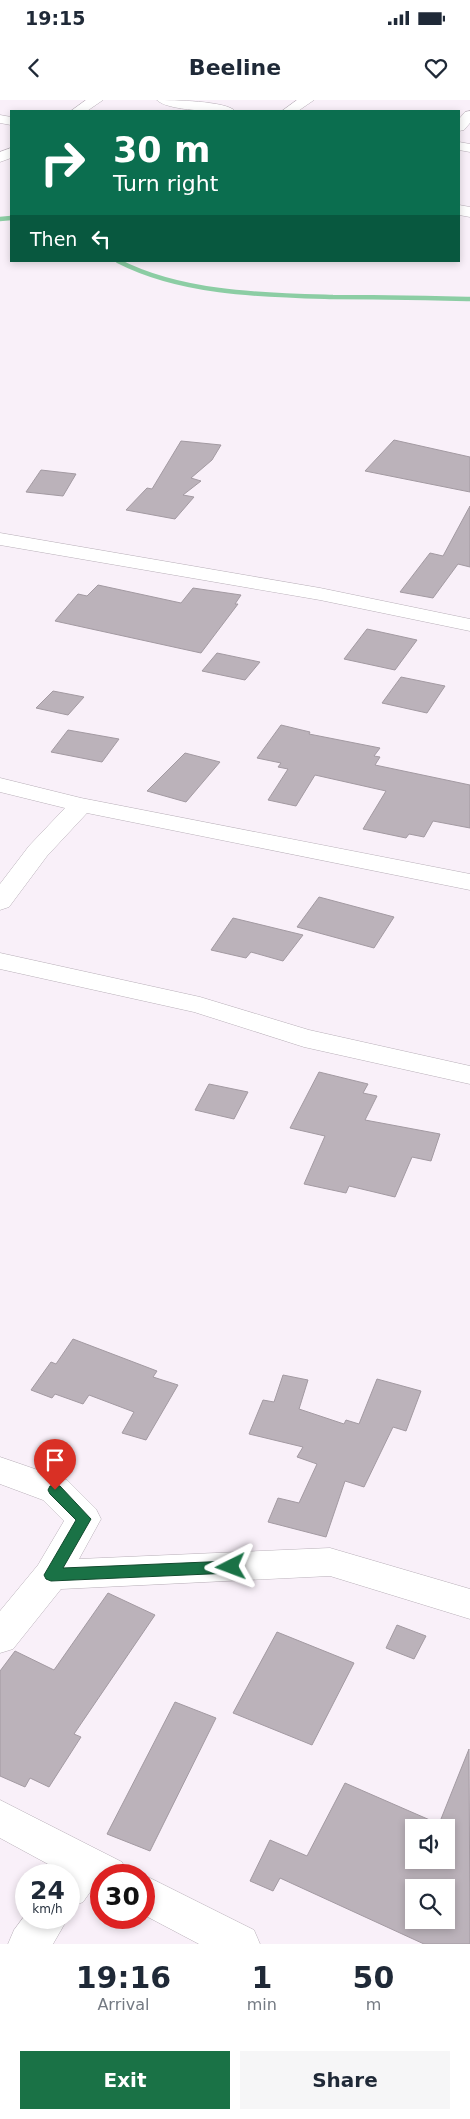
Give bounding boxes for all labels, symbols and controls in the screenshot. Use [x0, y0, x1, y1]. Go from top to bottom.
text: 19:15 [25, 7, 85, 29]
icon: back [20, 54, 48, 82]
icon: heart [422, 54, 450, 82]
text: Beeline [189, 55, 281, 80]
icon: right [30, 130, 95, 195]
text: 30 m [113, 130, 210, 170]
text: Turn right [113, 171, 218, 196]
icon: left [87, 225, 115, 253]
text: Then [30, 228, 77, 250]
pin [34, 1439, 76, 1490]
icon: arrive [41, 1446, 69, 1474]
position arrow [204, 1540, 256, 1592]
map controls [405, 1819, 455, 1929]
button: sound [405, 1819, 455, 1869]
speed limit sign: 30 [90, 1864, 155, 1929]
text: 24 [30, 1876, 65, 1905]
button: search [405, 1879, 455, 1929]
text: km/h [32, 1902, 63, 1916]
text: 19:16 [76, 1960, 171, 1995]
text: 1 [251, 1960, 272, 1995]
text: 50 [353, 1960, 394, 1995]
text: Arrival [97, 1995, 149, 2014]
text: min [247, 1995, 277, 2014]
text: m [366, 1995, 381, 2014]
button: Exit [20, 2051, 230, 2109]
button: Share [240, 2051, 450, 2109]

